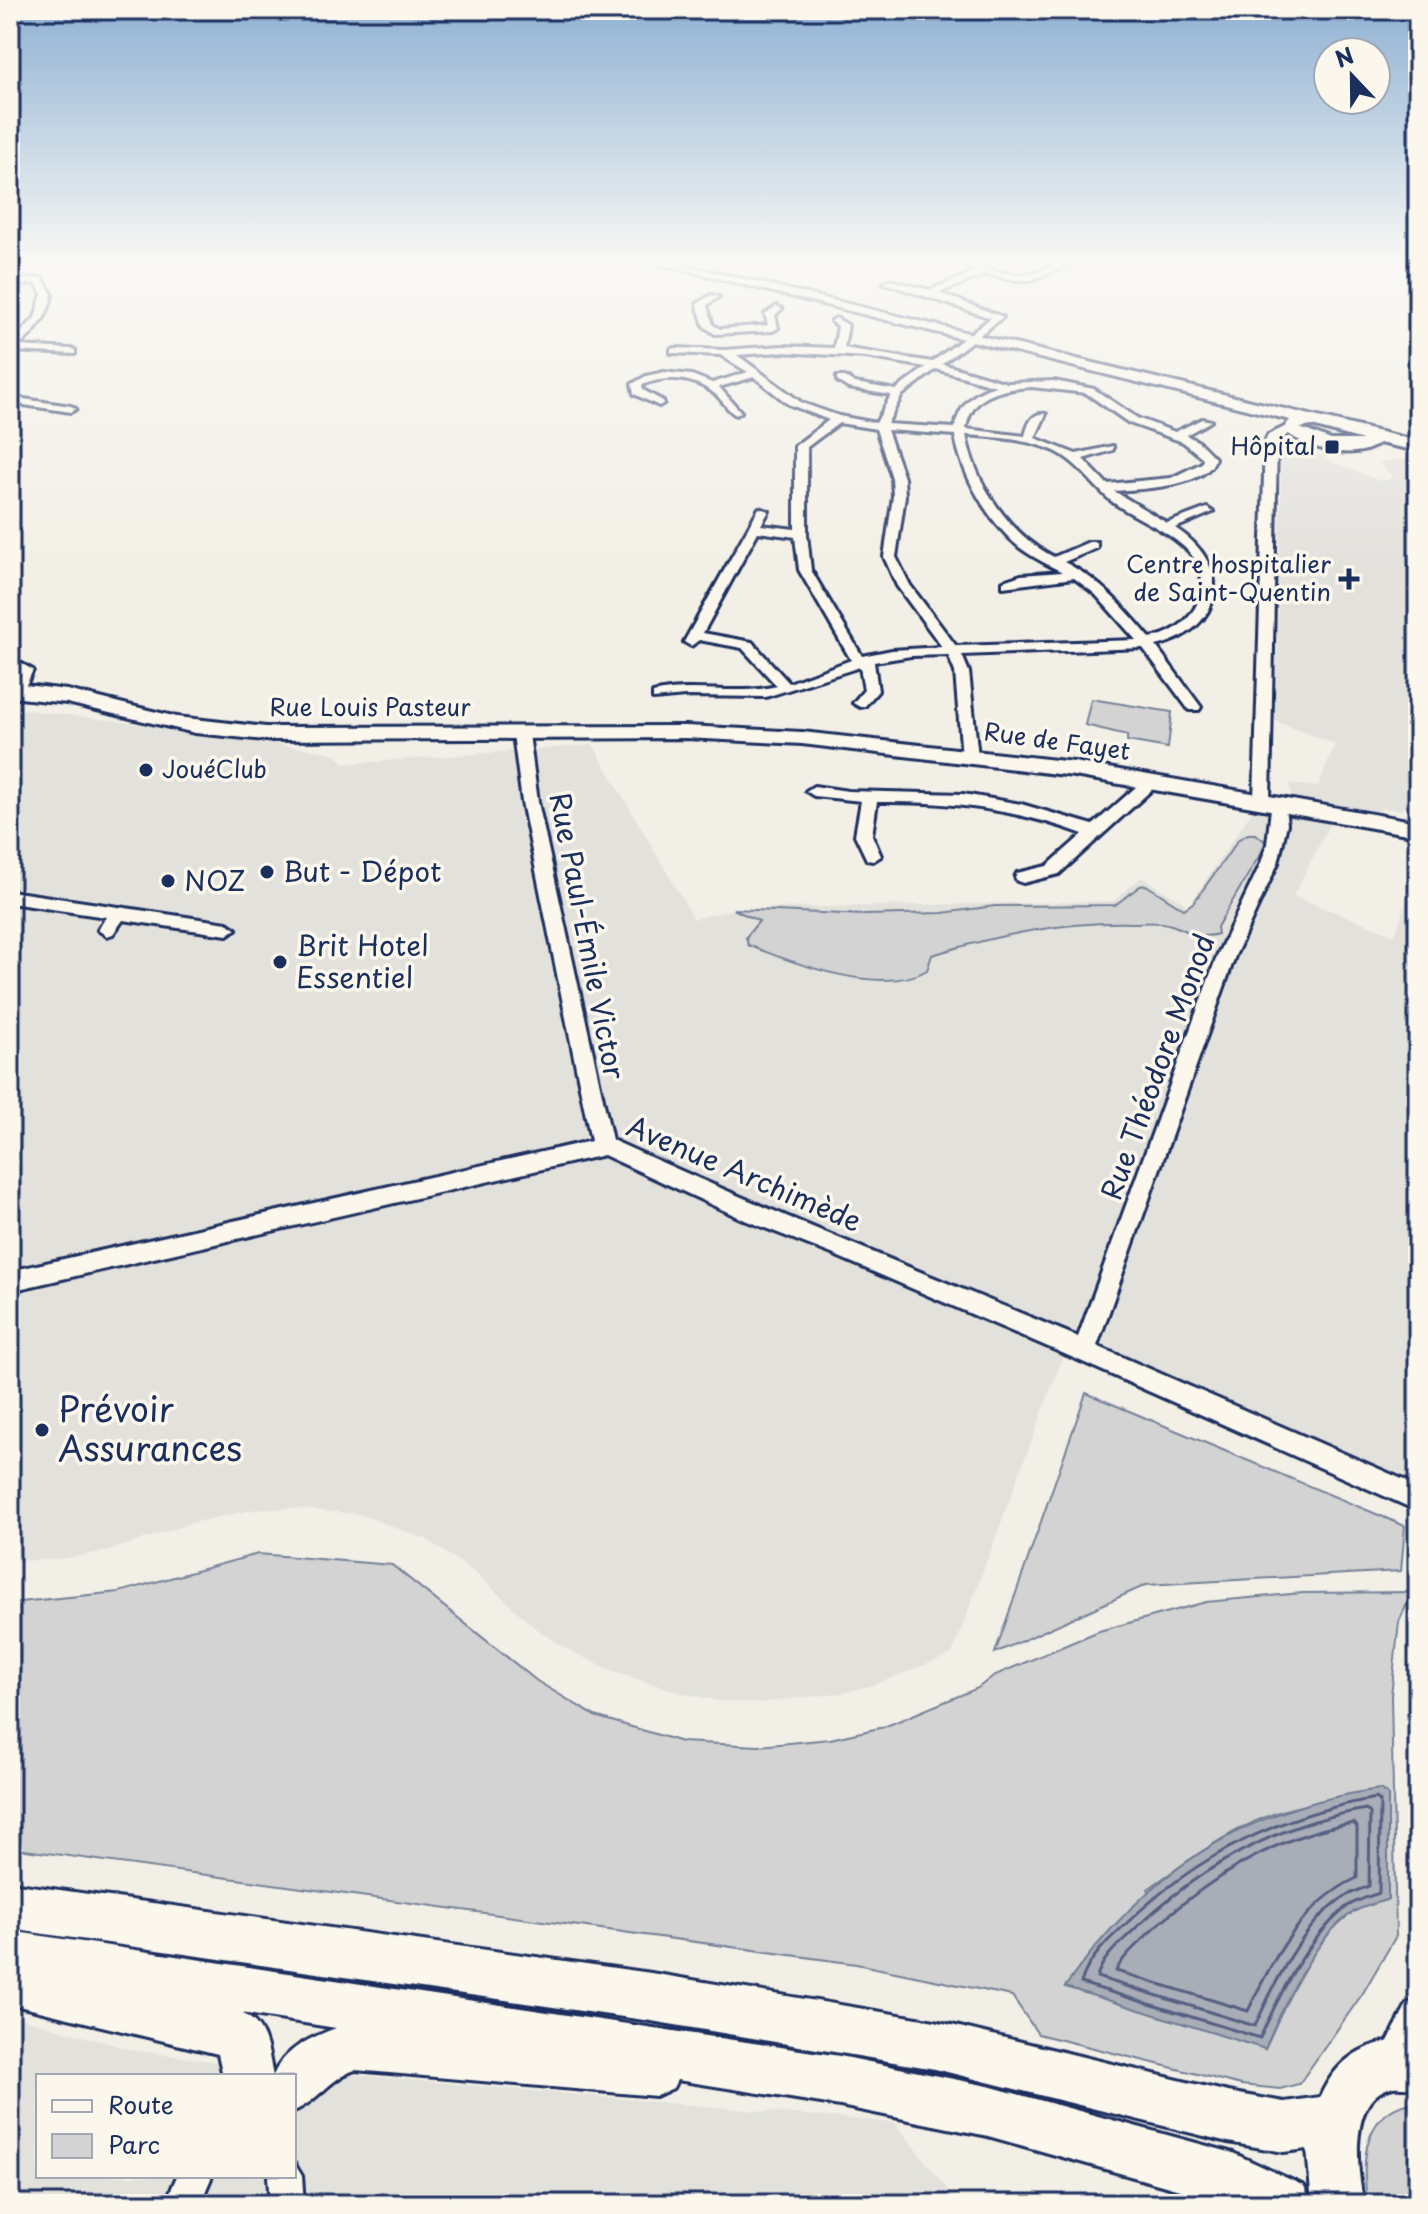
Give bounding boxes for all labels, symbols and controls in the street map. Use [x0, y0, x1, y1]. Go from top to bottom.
north arrow [1312, 36, 1392, 116]
text: N [1330, 38, 1358, 75]
place label: Hôpital [1231, 427, 1316, 463]
marker: Hôpital [1323, 438, 1341, 456]
place label: Centre hospitalier de Saint-Quentin [1126, 545, 1331, 609]
marker: Centre hospitalier de Saint-Quentin [1338, 568, 1360, 590]
street label: Rue Louis Pasteur [270, 688, 471, 724]
street label: Rue de Fayet [982, 712, 1133, 768]
place label: JouéClub [162, 750, 267, 786]
marker: JouéClub [137, 761, 155, 779]
street label: Rue Paul-Émile Victor [540, 789, 637, 1083]
place label: But - Dépot [283, 849, 441, 892]
place label: NOZ [184, 858, 246, 901]
marker: But - Dépot [258, 863, 276, 881]
marker: NOZ [159, 872, 177, 890]
place label: Brit Hotel Essentiel [296, 923, 428, 998]
street label: Rue Théodore Monod [1089, 928, 1225, 1205]
marker: Brit Hotel Essentiel [271, 953, 289, 971]
street label: Avenue Archimède [621, 1104, 869, 1242]
place label: Prévoir Assurances [58, 1382, 242, 1473]
marker: Prévoir Assurances [33, 1421, 51, 1439]
legend [36, 2074, 296, 2178]
text: Route [108, 2086, 174, 2122]
text: Parc [108, 2126, 160, 2162]

